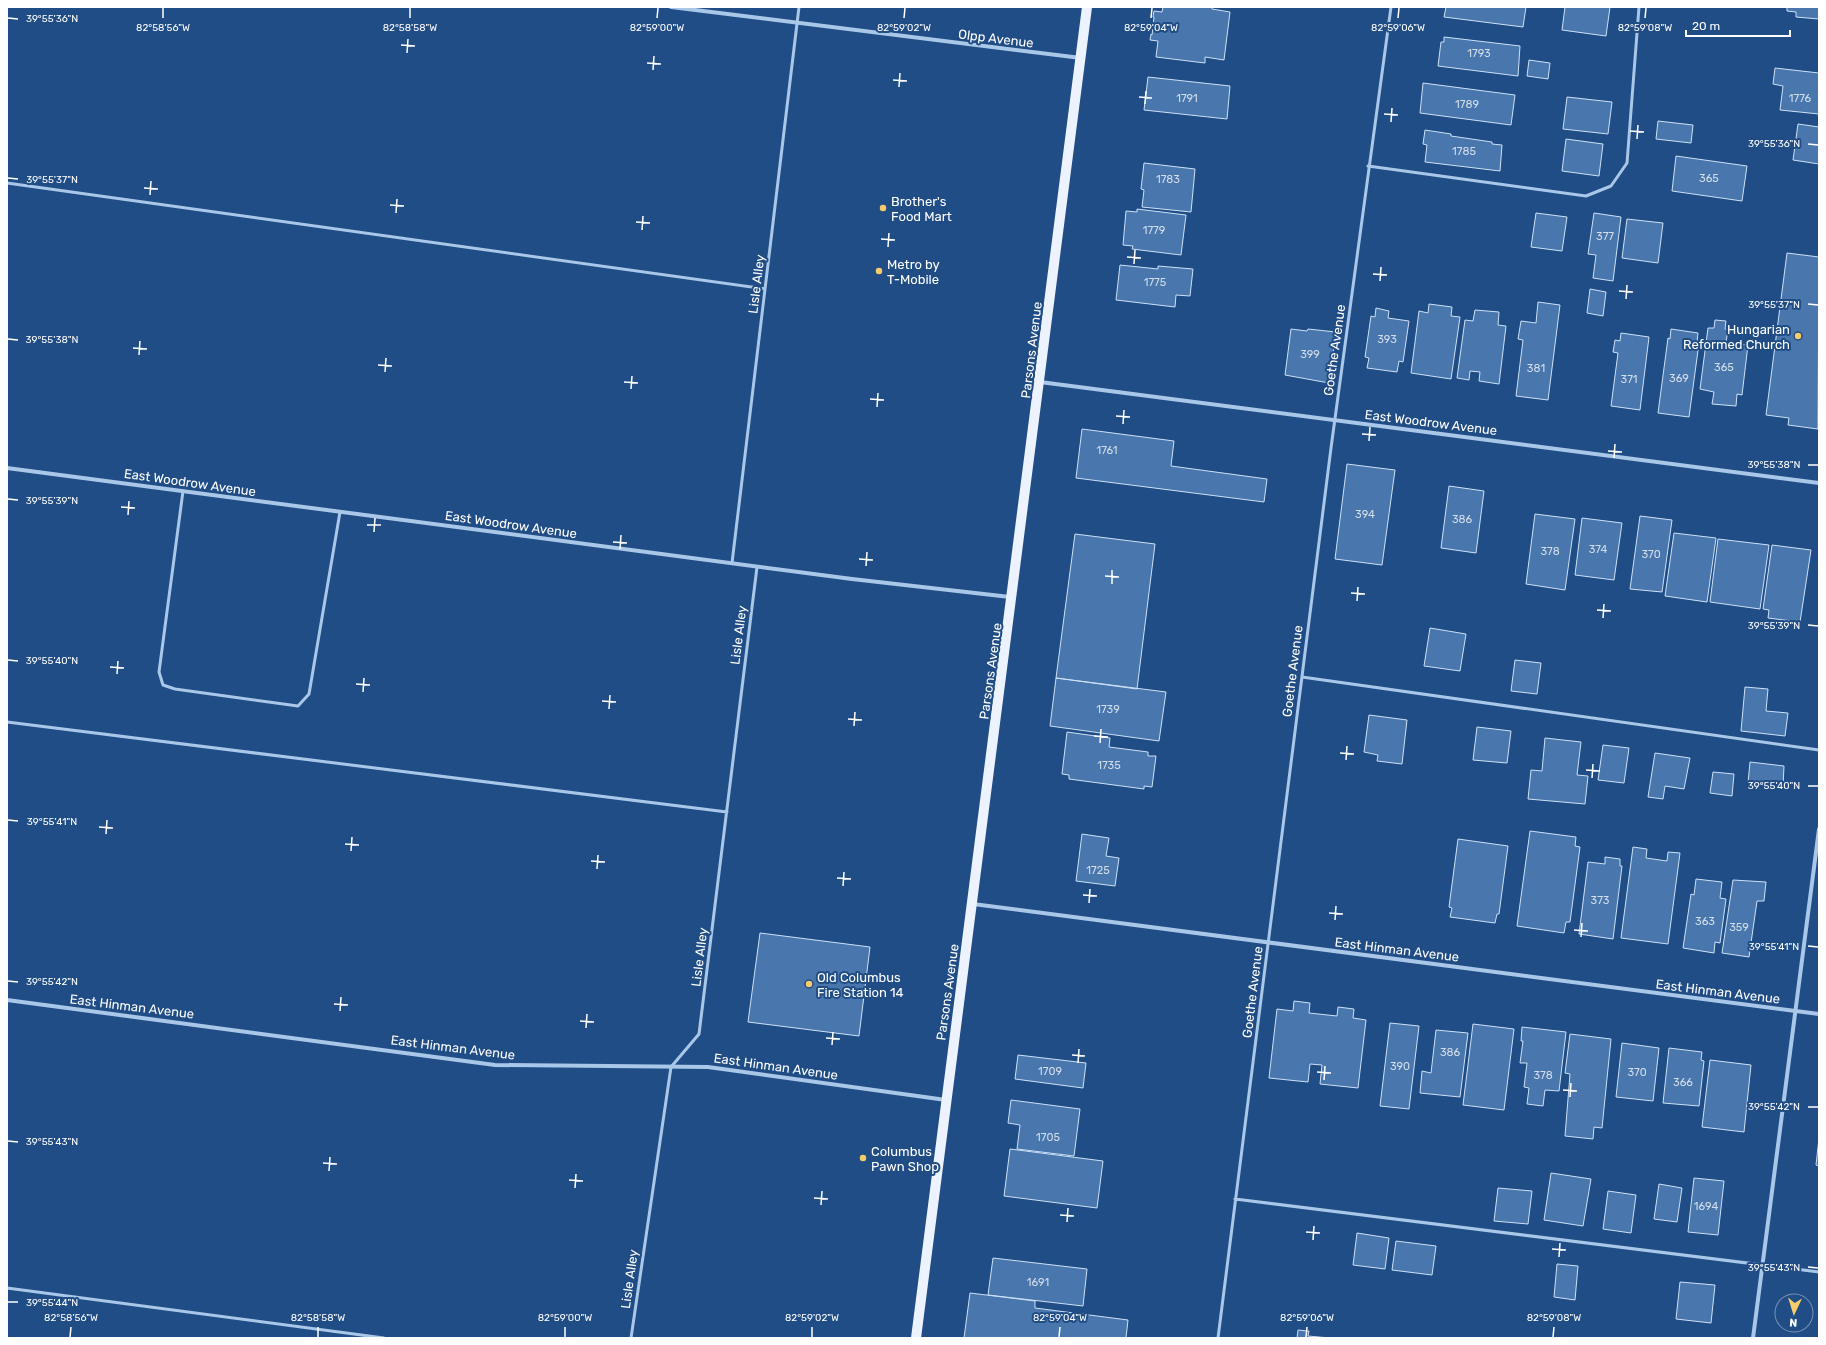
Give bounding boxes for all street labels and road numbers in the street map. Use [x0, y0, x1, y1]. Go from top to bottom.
street label: Olpp Avenue [957, 26, 1034, 51]
street label: Lisle Alley [745, 254, 768, 315]
street label: Parsons Avenue [1018, 301, 1045, 399]
street label: Goethe Avenue [1321, 303, 1348, 397]
street label: East Woodrow Avenue [1364, 407, 1498, 438]
street label: East Woodrow Avenue [123, 466, 257, 499]
street label: East Woodrow Avenue [444, 508, 578, 541]
street label: Lisle Alley [727, 605, 750, 666]
street label: Parsons Avenue [976, 622, 1005, 720]
street label: Goethe Avenue [1279, 624, 1306, 718]
street label: Lisle Alley [688, 927, 711, 988]
street label: East Hinman Avenue [1334, 934, 1460, 965]
street label: Parsons Avenue [933, 943, 962, 1041]
street label: Goethe Avenue [1239, 945, 1266, 1039]
street label: East Hinman Avenue [1655, 976, 1781, 1007]
street label: East Hinman Avenue [69, 991, 195, 1022]
street label: East Hinman Avenue [390, 1032, 516, 1063]
street label: East Hinman Avenue [713, 1050, 839, 1083]
street label: Lisle Alley [618, 1249, 641, 1310]

